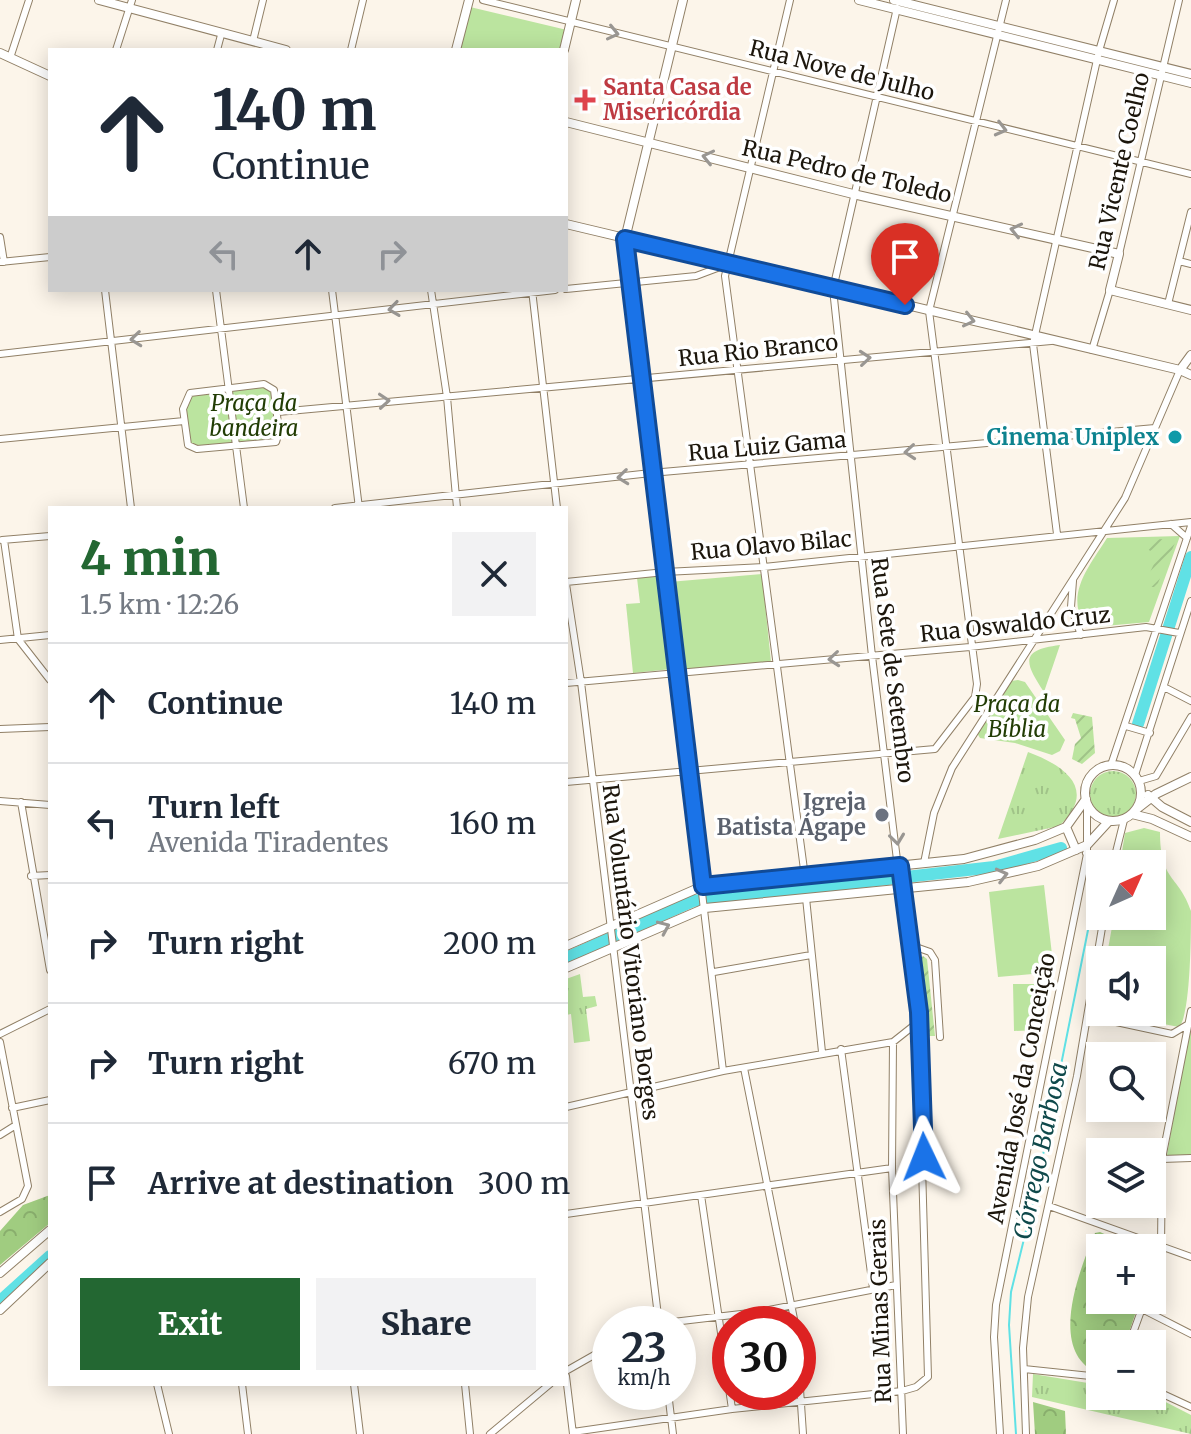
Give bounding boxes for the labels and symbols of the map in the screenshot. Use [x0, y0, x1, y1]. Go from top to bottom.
one-way arrow [606, 24, 619, 41]
street label: Rua Nove de Julho [747, 33, 938, 107]
street label: Rua Vicente Coelho [1083, 69, 1155, 273]
place label: Santa Casa de Misericórdia [603, 73, 752, 126]
marker: Santa Casa de Misericórdia [574, 89, 596, 111]
one-way arrow [994, 120, 1008, 137]
street label: Rua Pedro de Toledo [739, 133, 955, 209]
one-way arrow [702, 149, 716, 166]
one-way arrow [1010, 222, 1023, 239]
pin [871, 223, 939, 305]
one-way arrow [387, 300, 400, 317]
one-way arrow [961, 311, 975, 328]
street label: Rua Rio Branco [677, 328, 839, 372]
one-way arrow [129, 331, 142, 348]
one-way arrow [859, 349, 872, 366]
park label: Praça da bandeira [210, 389, 298, 442]
one-way arrow [377, 393, 390, 410]
place label: Cinema Uniplex [987, 423, 1159, 451]
street label: Rua Luiz Gama [687, 425, 847, 467]
marker: Cinema Uniplex [1166, 428, 1184, 446]
one-way arrow [903, 443, 916, 460]
one-way arrow [616, 468, 629, 485]
street label: Rua Olavo Bilac [689, 524, 853, 566]
street label: Rua Sete de Setembro [865, 556, 921, 785]
street label: Rua Oswaldo Cruz [919, 600, 1111, 648]
one-way arrow [827, 650, 840, 667]
park label: Praça da Bíblia [974, 690, 1060, 743]
street label: Rua Voluntário Vitoriano Borges [596, 782, 666, 1122]
place label: Igreja Batista Ágape [716, 788, 866, 841]
marker: Igreja Batista Ágape [873, 806, 891, 824]
one-way arrow [888, 833, 905, 846]
north arrow [1086, 850, 1166, 930]
one-way arrow [994, 867, 1008, 884]
one-way arrow [656, 921, 670, 937]
street label: Avenida José da Conceição [981, 950, 1061, 1227]
water label: Córrego Barbosa [1007, 1059, 1074, 1242]
position arrow [882, 1115, 966, 1199]
street label: Rua Minas Gerais [863, 1218, 897, 1404]
speed limit sign: 30 [712, 1306, 816, 1410]

